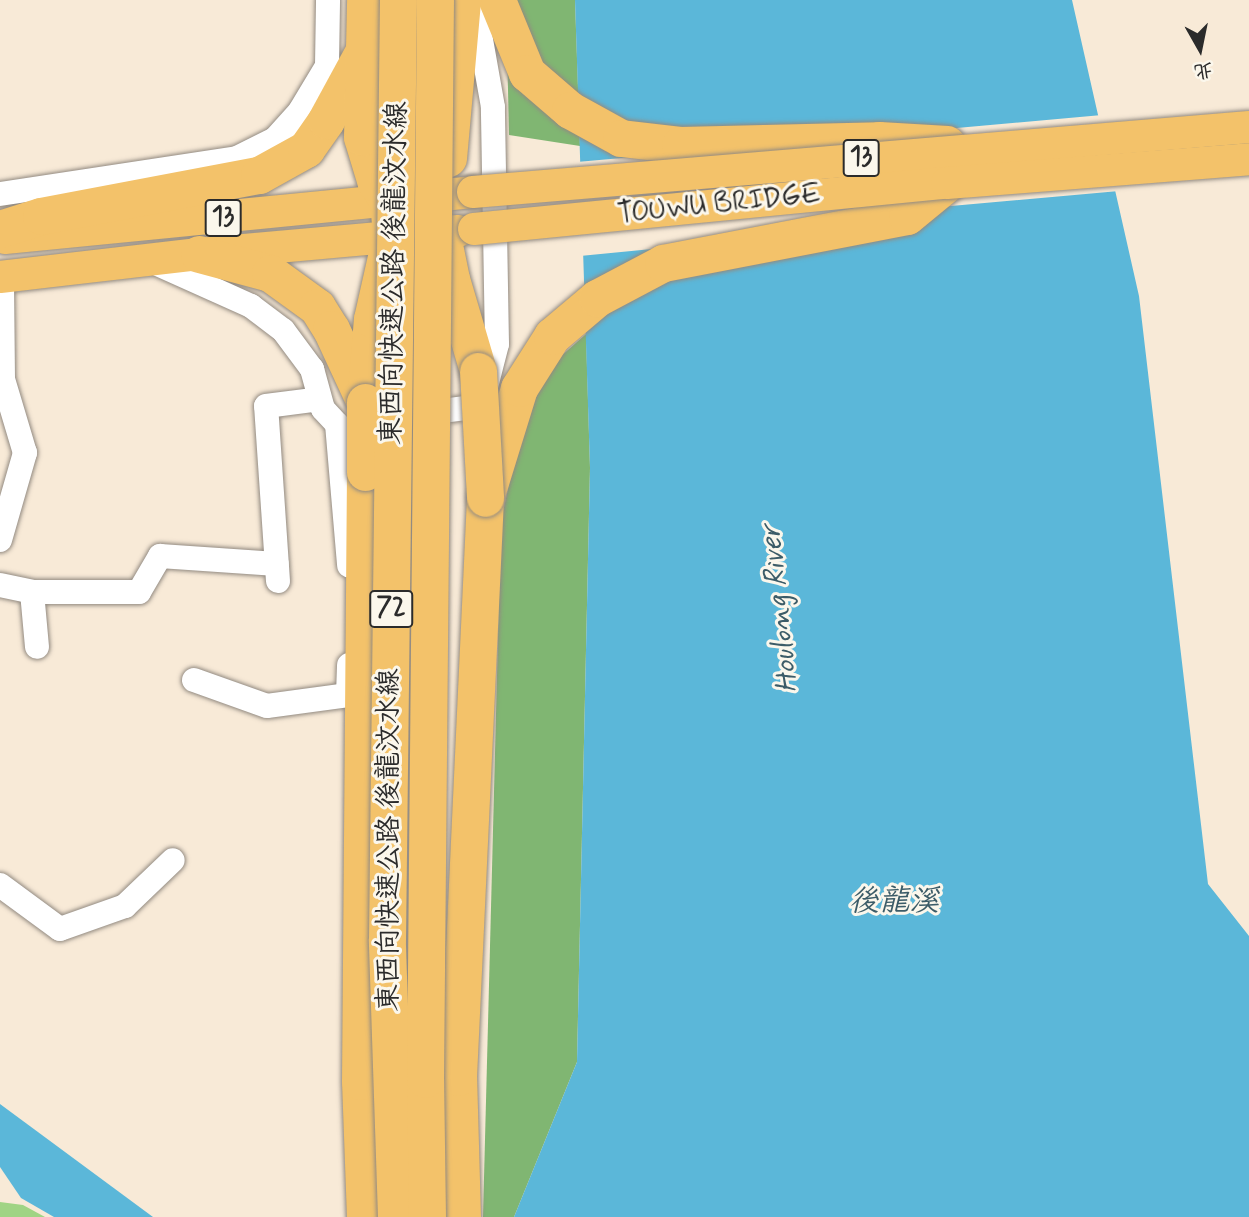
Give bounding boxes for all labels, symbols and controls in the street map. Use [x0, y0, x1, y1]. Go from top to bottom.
north arrow [1165, 14, 1235, 84]
text: 北 [1192, 56, 1215, 84]
street label: 東西向快速公路 後龍汶水線 [375, 101, 415, 445]
road number: 13 [842, 136, 880, 181]
street label: TOUWU BRIDGE [616, 178, 822, 232]
road number: 13 [204, 196, 242, 240]
water label: Houlong River [753, 521, 807, 697]
road number: 72 [368, 586, 414, 632]
street label: 東西向快速公路 後龍汶水線 [373, 668, 407, 1012]
water label: 後龍溪 [849, 884, 939, 920]

